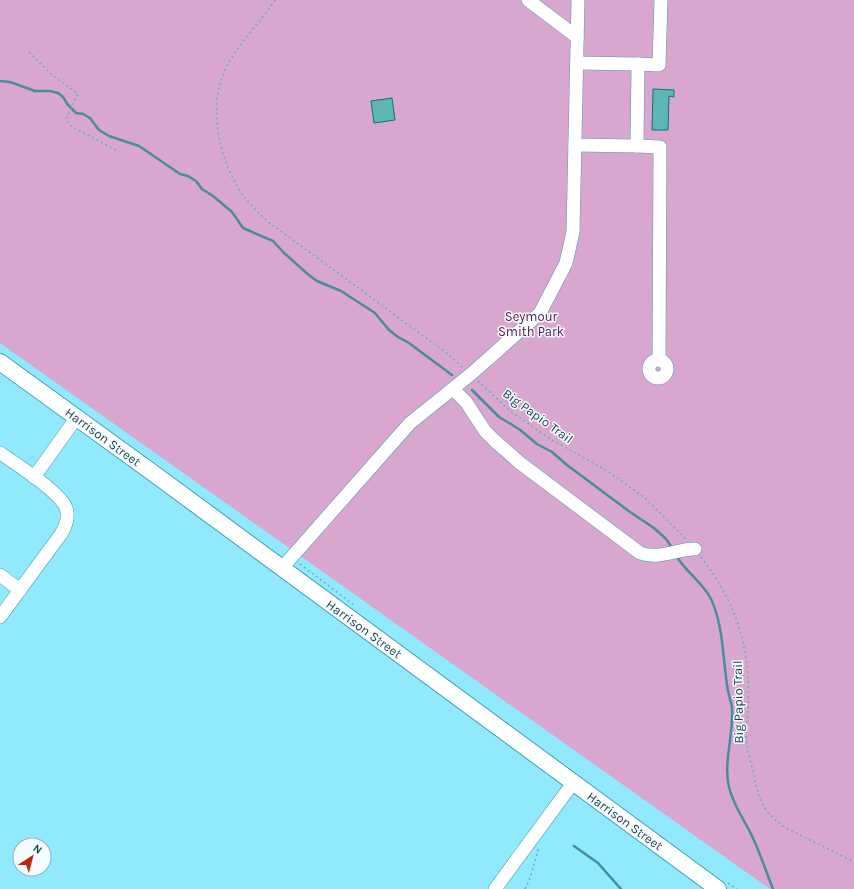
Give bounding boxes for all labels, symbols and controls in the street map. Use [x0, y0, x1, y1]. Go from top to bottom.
park label: Seymour Smith Park [498, 309, 564, 339]
street label: Big Papio Trail [500, 385, 576, 447]
street label: Harrison Street [62, 405, 144, 469]
street label: Harrison Street [323, 597, 405, 661]
street label: Big Papio Trail [730, 660, 746, 744]
street label: Harrison Street [584, 789, 666, 853]
north arrow [12, 837, 52, 877]
text: N [31, 842, 45, 857]

